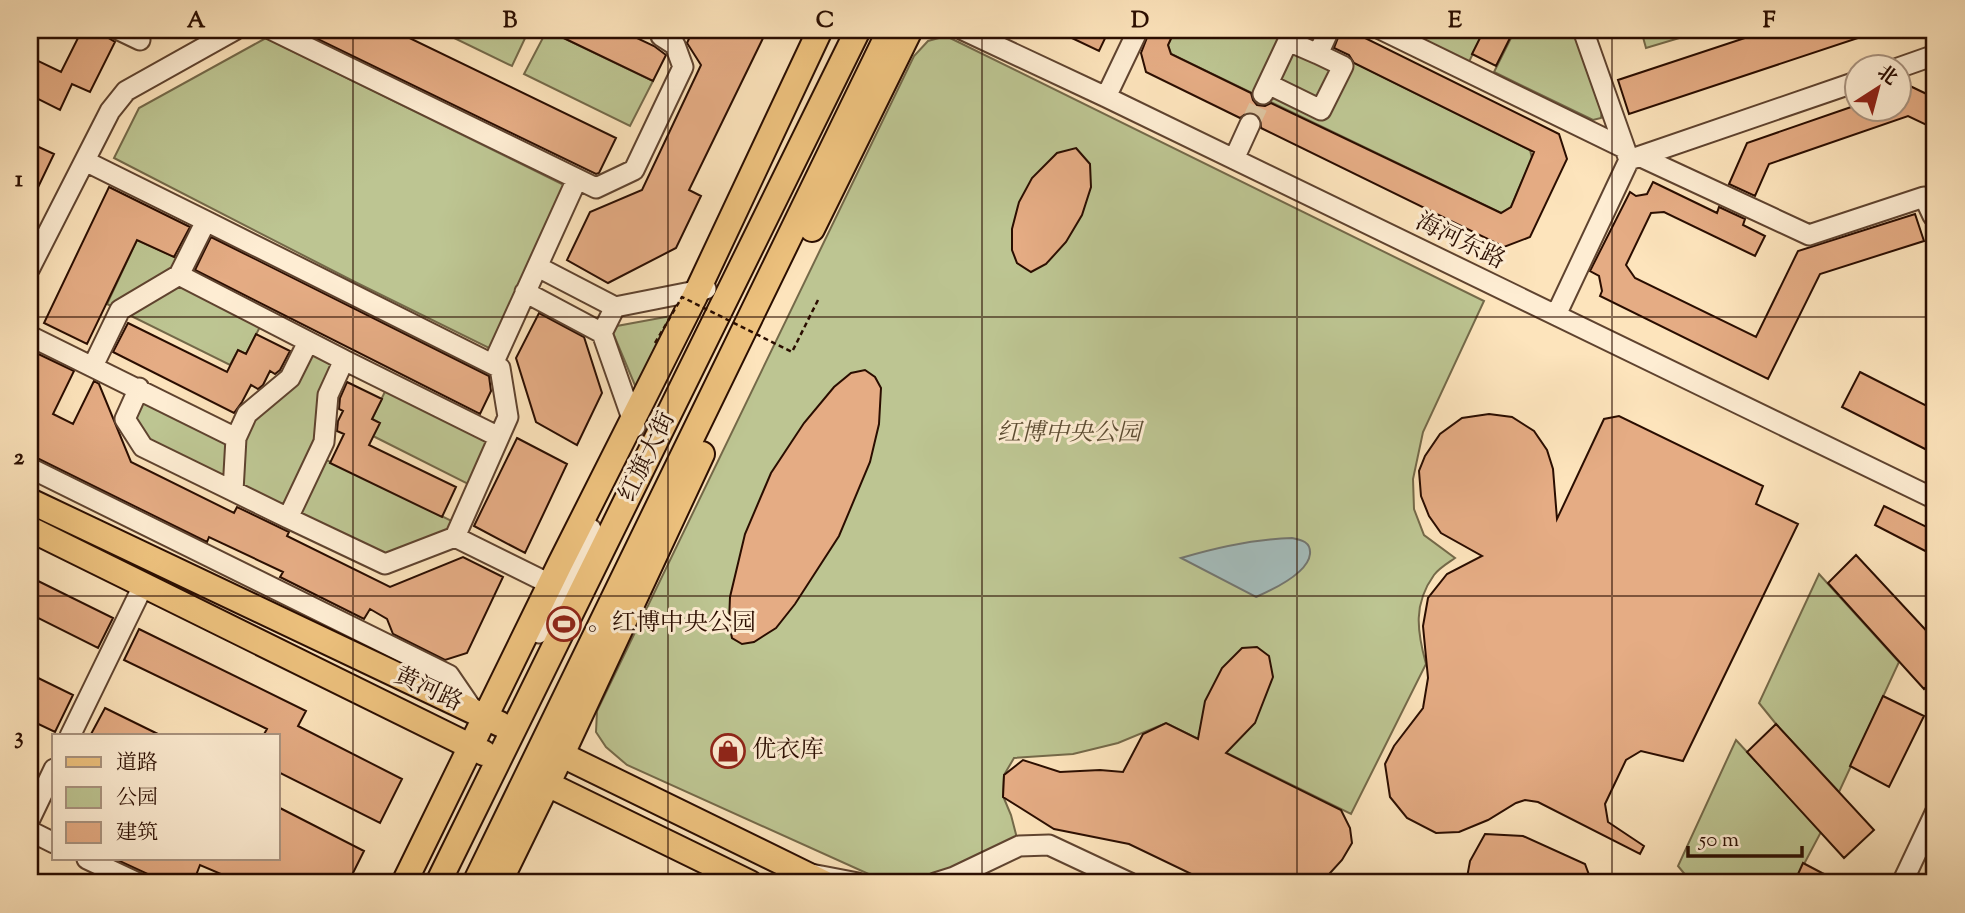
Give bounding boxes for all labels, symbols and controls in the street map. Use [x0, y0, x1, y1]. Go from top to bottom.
text: A [187, 5, 206, 38]
text: B [503, 5, 518, 38]
text: C [816, 5, 834, 38]
text: D [1131, 5, 1149, 38]
text: E [1448, 5, 1462, 38]
text: F [1763, 5, 1776, 38]
north arrow [1842, 52, 1912, 122]
text: 北 [1871, 60, 1902, 93]
text: 1 [15, 164, 23, 197]
street label: 海河东路 [1409, 206, 1511, 278]
street label: 红旗大街 [612, 406, 684, 508]
park label: 红博中央公园 [997, 417, 1145, 451]
text: 2 [14, 442, 25, 475]
sports icon: 。红博中央公园 [545, 605, 583, 643]
place label: 。红博中央公园 [588, 607, 756, 641]
street label: 黄河路 [388, 659, 468, 721]
text: 3 [14, 721, 24, 754]
shop icon: 优衣库 [709, 732, 747, 770]
legend [52, 734, 280, 860]
place label: 优衣库 [752, 734, 824, 768]
text: 道路 [116, 749, 158, 779]
text: 公园 [116, 784, 158, 814]
scale bar [1688, 815, 1802, 859]
text: 建筑 [116, 819, 158, 849]
text: 50 m [1698, 826, 1739, 856]

